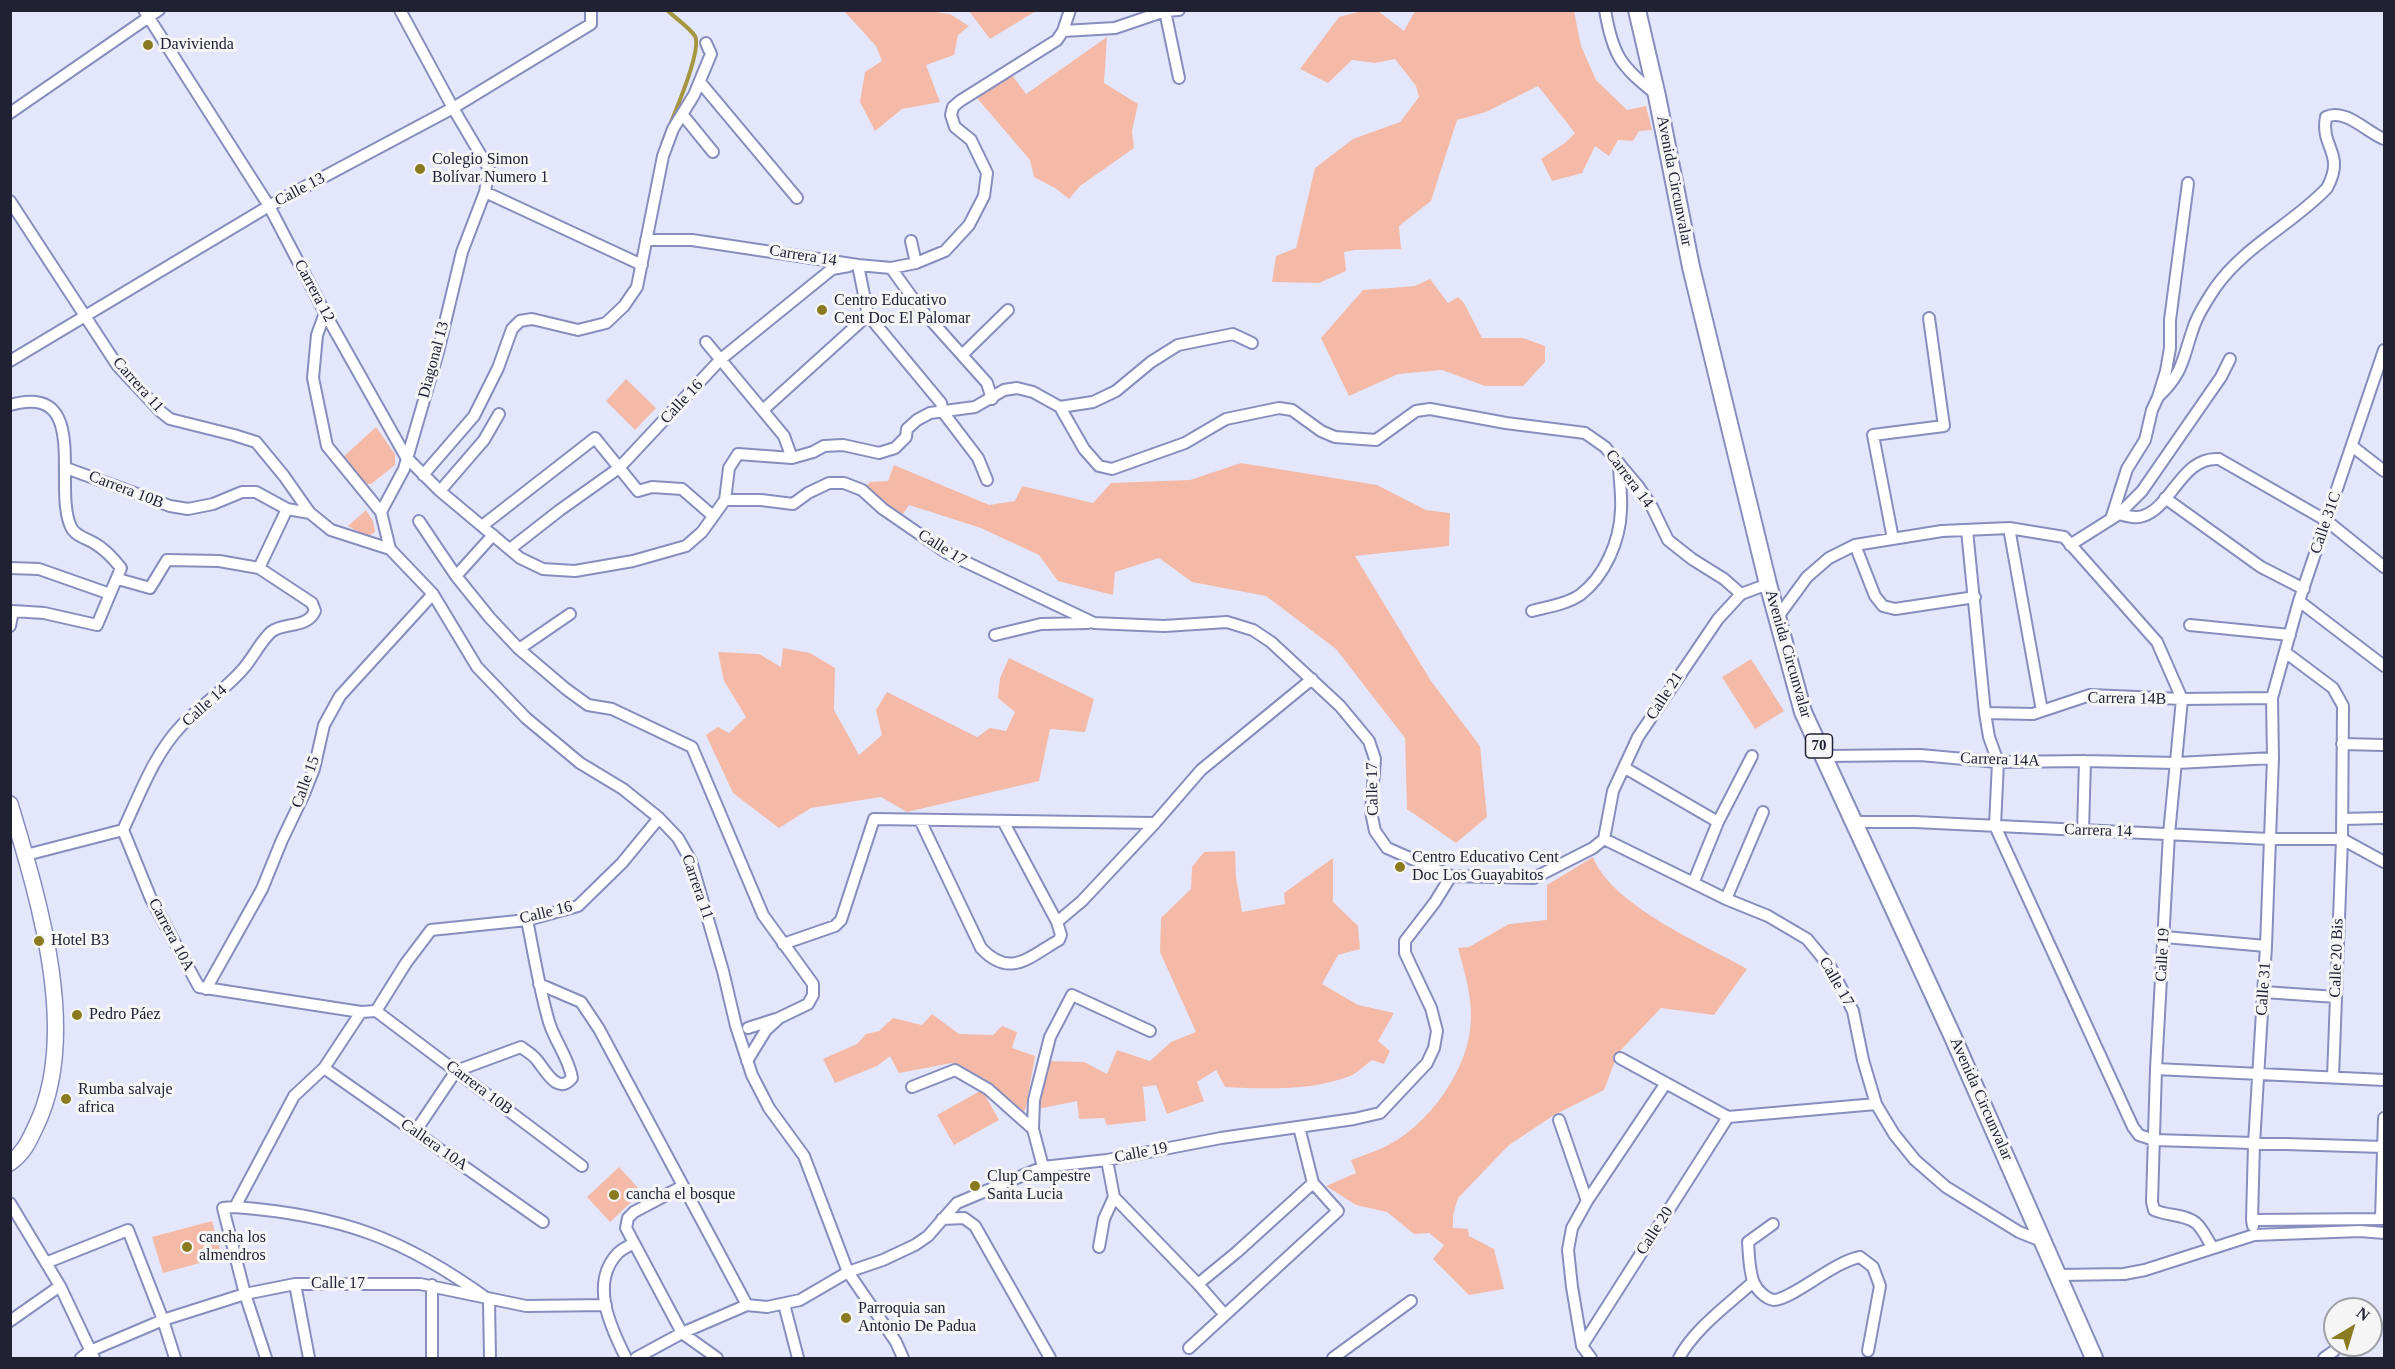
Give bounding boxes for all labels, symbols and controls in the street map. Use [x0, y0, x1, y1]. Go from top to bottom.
place label: Davivienda [160, 35, 234, 55]
marker: Davivienda [141, 38, 155, 52]
street label: Avenida Circunvalar [1652, 114, 1696, 248]
place label: Colegio Simon Bolívar Numero 1 [432, 150, 548, 188]
marker: Colegio Simon Bolívar Numero 1 [413, 162, 427, 176]
street label: Calle 13 [272, 169, 328, 211]
street label: Carrera 14 [768, 241, 838, 271]
street label: Carrera 12 [290, 256, 338, 326]
place label: Centro Educativo Cent Doc El Palomar [834, 291, 970, 329]
marker: Centro Educativo Cent Doc El Palomar [815, 303, 829, 317]
street label: Diagonal 13 [415, 320, 453, 400]
street label: Carrera 11 [108, 354, 168, 416]
street label: Calle 16 [657, 376, 707, 428]
street label: Carrera 14 [1601, 446, 1657, 512]
street label: Carrera 10B [86, 467, 166, 513]
street label: Calle 31C [2306, 489, 2346, 557]
street label: Calle 17 [914, 526, 970, 570]
street label: Avenida Circunvalar [1761, 588, 1815, 720]
street label: Calle 21 [1642, 668, 1688, 724]
street label: Calle 14 [179, 681, 231, 731]
street label: Carrera 14B [2088, 689, 2166, 709]
road number: 70 [1806, 734, 1832, 758]
street label: Carrera 14A [1960, 749, 2040, 771]
street label: Calle 15 [288, 753, 324, 811]
street label: Calle 17 [1363, 762, 1383, 816]
street label: Carrera 14 [2064, 820, 2132, 842]
place label: Centro Educativo Cent Doc Los Guayabitos [1412, 848, 1559, 886]
street label: Carrera 11 [677, 852, 717, 922]
marker: Centro Educativo Cent Doc Los Guayabitos [1393, 860, 1407, 874]
street label: Carrera 10A [144, 895, 198, 975]
street label: Calle 16 [518, 897, 574, 929]
street label: Calle 20 Bis [2326, 918, 2348, 998]
street label: Calle 19 [2152, 928, 2174, 982]
place label: Hotel B3 [51, 931, 109, 951]
marker: Hotel B3 [32, 934, 46, 948]
street label: Calle 17 [1814, 954, 1858, 1010]
street label: Calle 31 [2253, 962, 2275, 1016]
place label: Pedro Páez [89, 1005, 161, 1025]
marker: Pedro Páez [70, 1008, 84, 1022]
street label: Avenida Circunvalar [1945, 1035, 2017, 1163]
street label: Carrera 10B [442, 1057, 516, 1119]
place label: Rumba salvaje africa [78, 1080, 173, 1118]
marker: Rumba salvaje africa [59, 1092, 73, 1106]
street label: Callera 10A [397, 1115, 471, 1175]
street label: Calle 19 [1113, 1138, 1169, 1168]
place label: Clup Campestre Santa Lucia [987, 1167, 1091, 1205]
marker: Clup Campestre Santa Lucia [968, 1179, 982, 1193]
place label: cancha el bosque [626, 1185, 735, 1205]
marker: cancha el bosque [607, 1188, 621, 1202]
street label: Calle 20 [1632, 1203, 1678, 1259]
place label: cancha los almendros [199, 1228, 266, 1266]
marker: cancha los almendros [180, 1240, 194, 1254]
street label: Calle 17 [311, 1274, 365, 1294]
north arrow [2323, 1297, 2383, 1357]
place label: Parroquia san Antonio De Padua [858, 1299, 976, 1337]
text: N [2353, 1304, 2373, 1324]
marker: Parroquia san Antonio De Padua [839, 1311, 853, 1325]

